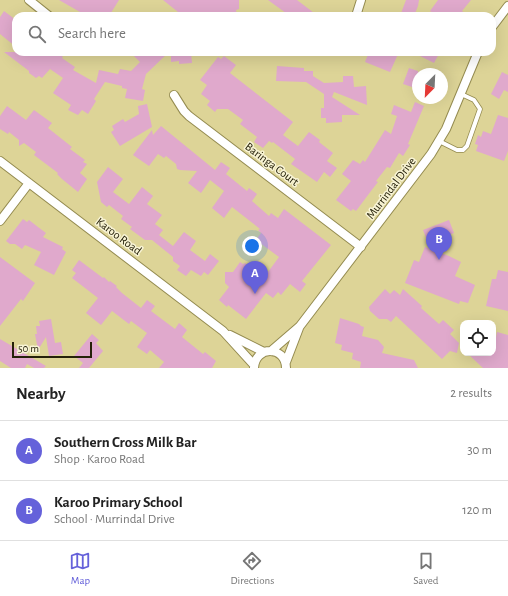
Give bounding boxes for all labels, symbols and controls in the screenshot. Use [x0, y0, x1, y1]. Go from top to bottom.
search box [12, 12, 496, 56]
icon: search [26, 23, 48, 45]
text: Search here [58, 26, 126, 41]
north arrow [412, 68, 448, 104]
street label: Baringa Court [243, 140, 301, 188]
street label: Murrindal Drive [364, 155, 418, 221]
street label: Karoo Road [94, 215, 144, 257]
pin: B [426, 227, 452, 260]
your location [242, 236, 262, 256]
pin: A [242, 261, 268, 294]
map controls [460, 320, 496, 356]
button: locate [460, 320, 496, 356]
scale bar [12, 340, 92, 359]
text: 50 m [18, 343, 39, 354]
text: Nearby [16, 385, 66, 402]
text: 2 results [450, 387, 492, 400]
text: Southern Cross Milk Bar [54, 435, 197, 450]
text: A [25, 444, 33, 457]
text: 30 m [467, 444, 492, 457]
text: Shop · Karoo Road [54, 453, 145, 466]
text: Karoo Primary School [54, 495, 183, 510]
text: B [25, 504, 33, 517]
text: 120 m [462, 504, 492, 517]
text: School · Murrindal Drive [54, 513, 175, 526]
tab: Map [69, 550, 91, 587]
tab: Directions [230, 550, 274, 587]
tab: Saved [413, 550, 438, 587]

